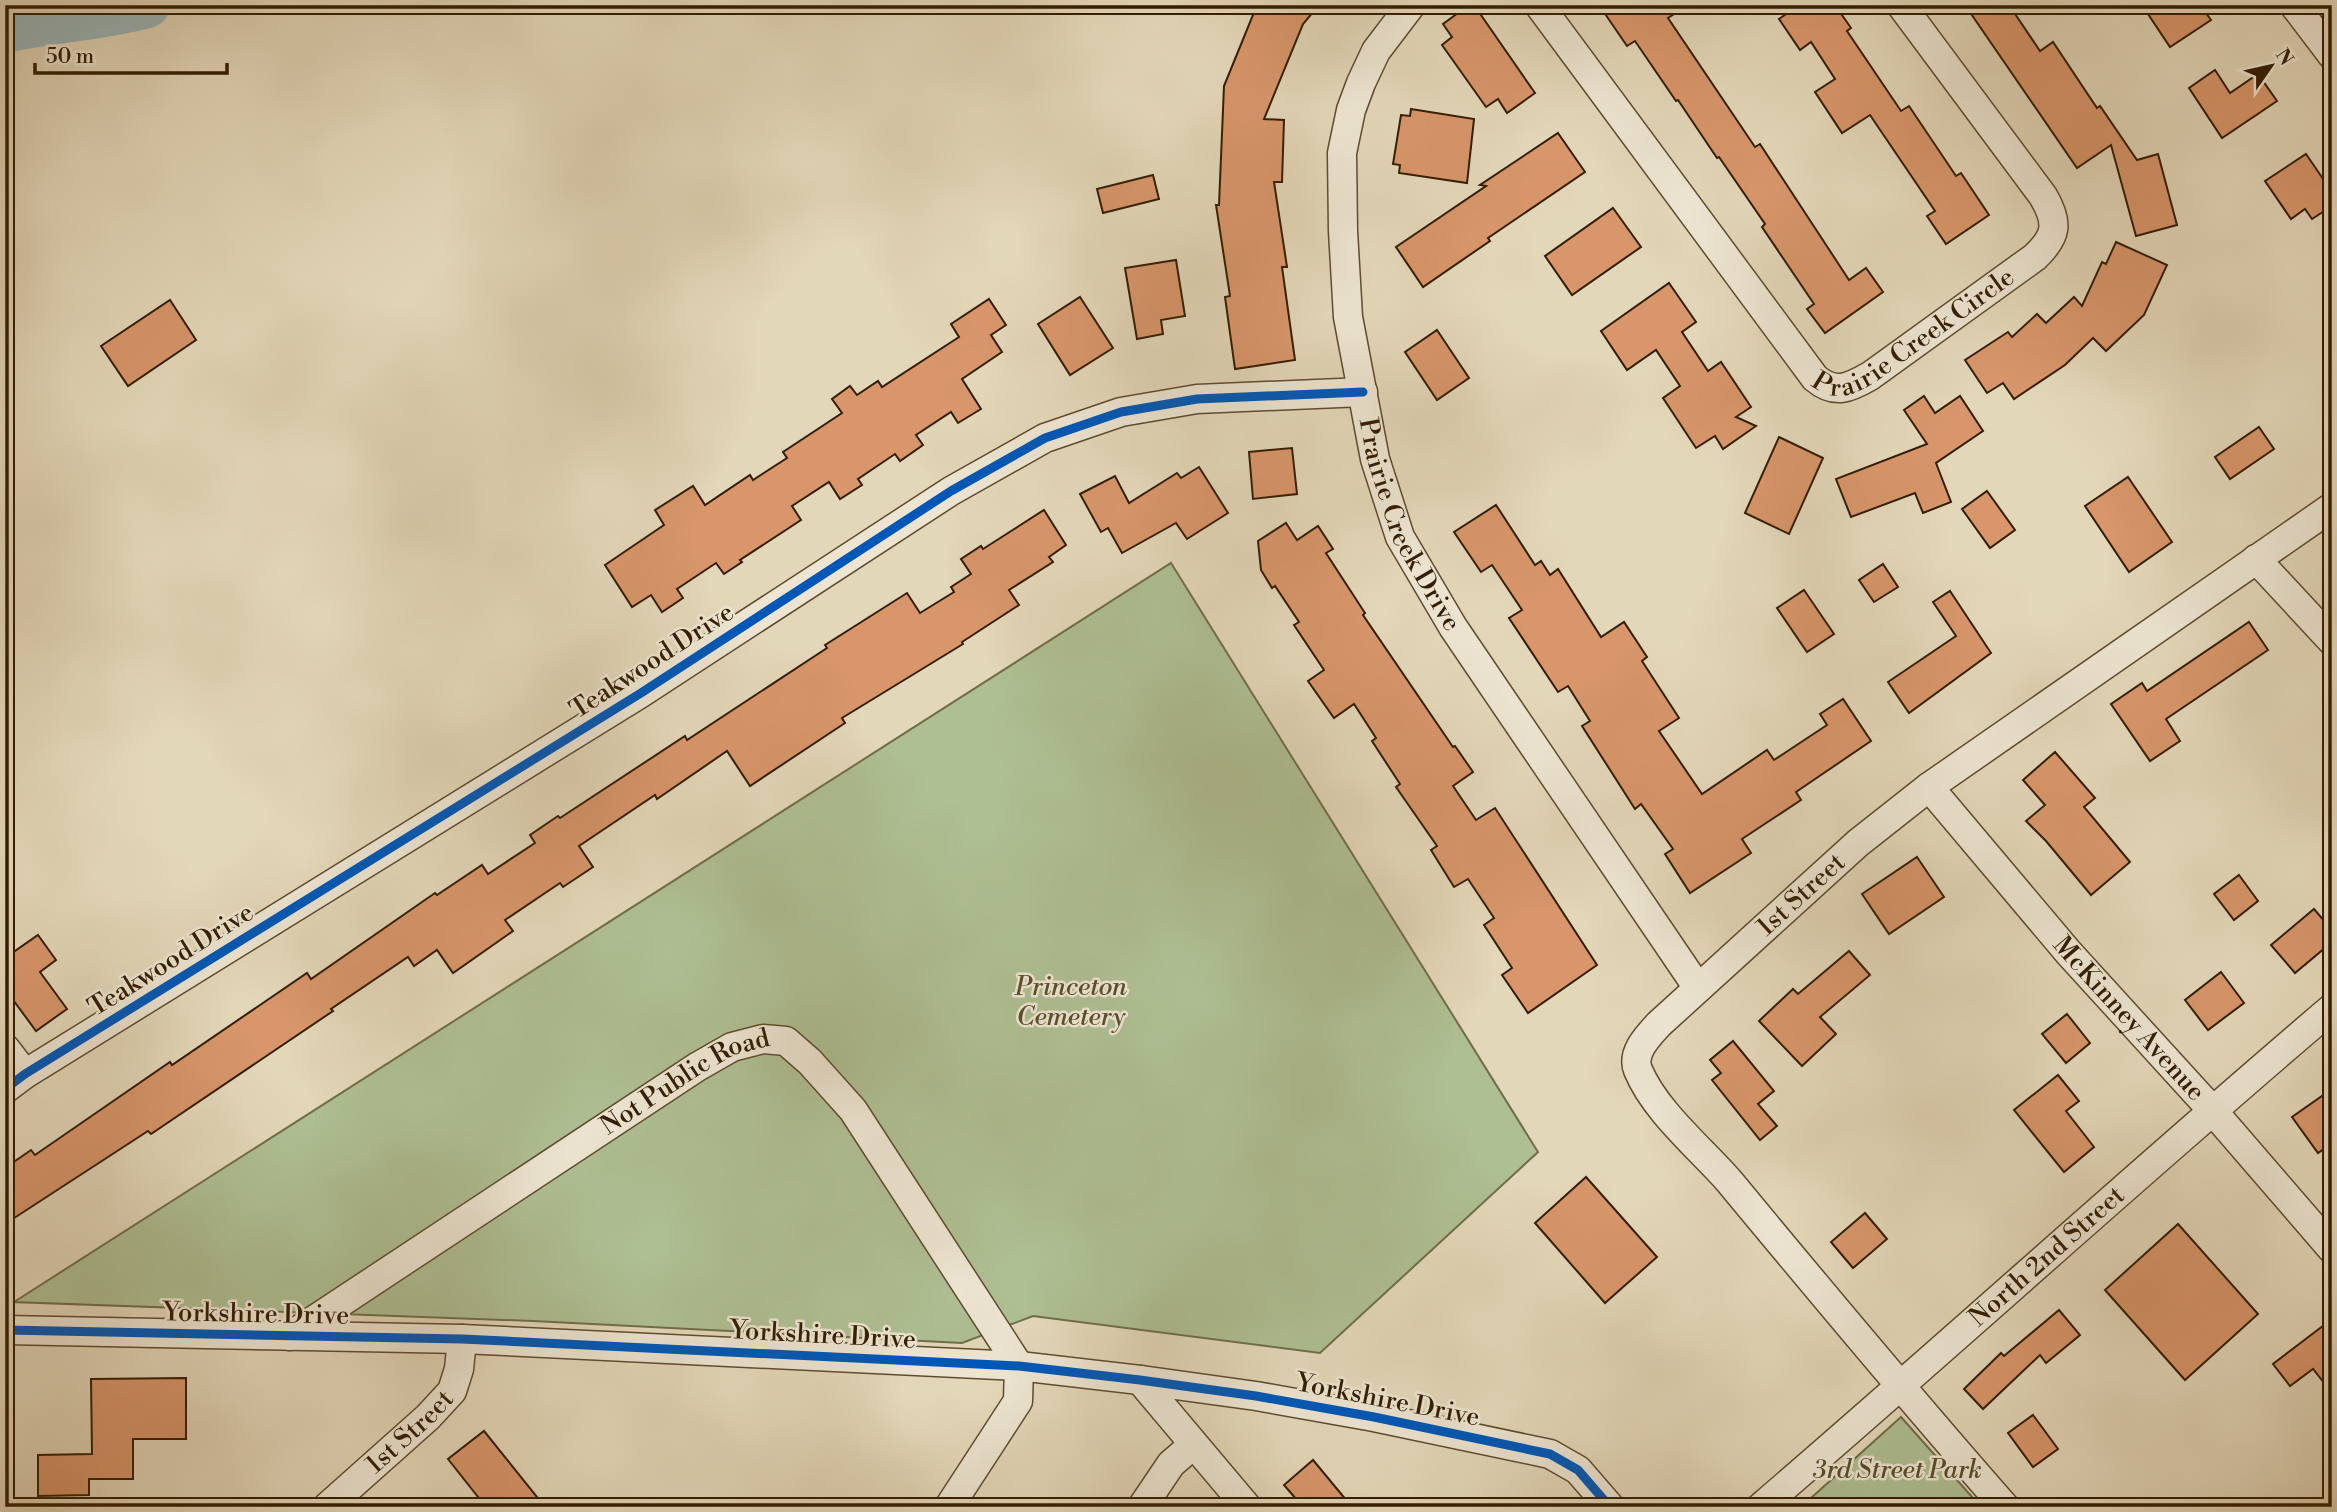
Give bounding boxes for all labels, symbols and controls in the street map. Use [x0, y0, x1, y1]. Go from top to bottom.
scale bar [35, 32, 228, 76]
north arrow [2236, 32, 2306, 102]
text: 50 m [46, 44, 94, 70]
text: N [2270, 44, 2298, 70]
street label: Prairie Creek Circle [1806, 261, 2021, 404]
street label: Prairie Creek Drive [1352, 415, 1468, 637]
street label: Teakwood Drive [564, 596, 740, 726]
street label: 1st Street [1750, 846, 1852, 943]
street label: Teakwood Drive [82, 896, 260, 1024]
street label: McKinney Avenue [2046, 930, 2212, 1108]
park label: Princeton Cemetery [1014, 971, 1127, 1033]
street label: Not Public Road [595, 1022, 773, 1142]
street label: North 2nd Street [1962, 1179, 2131, 1334]
street label: Yorkshire Drive [161, 1296, 349, 1332]
street label: Yorkshire Drive [727, 1314, 917, 1356]
street label: Yorkshire Drive [1291, 1366, 1483, 1433]
street label: 1st Street [360, 1384, 461, 1480]
park label: 3rd Street Park [1812, 1454, 1982, 1486]

